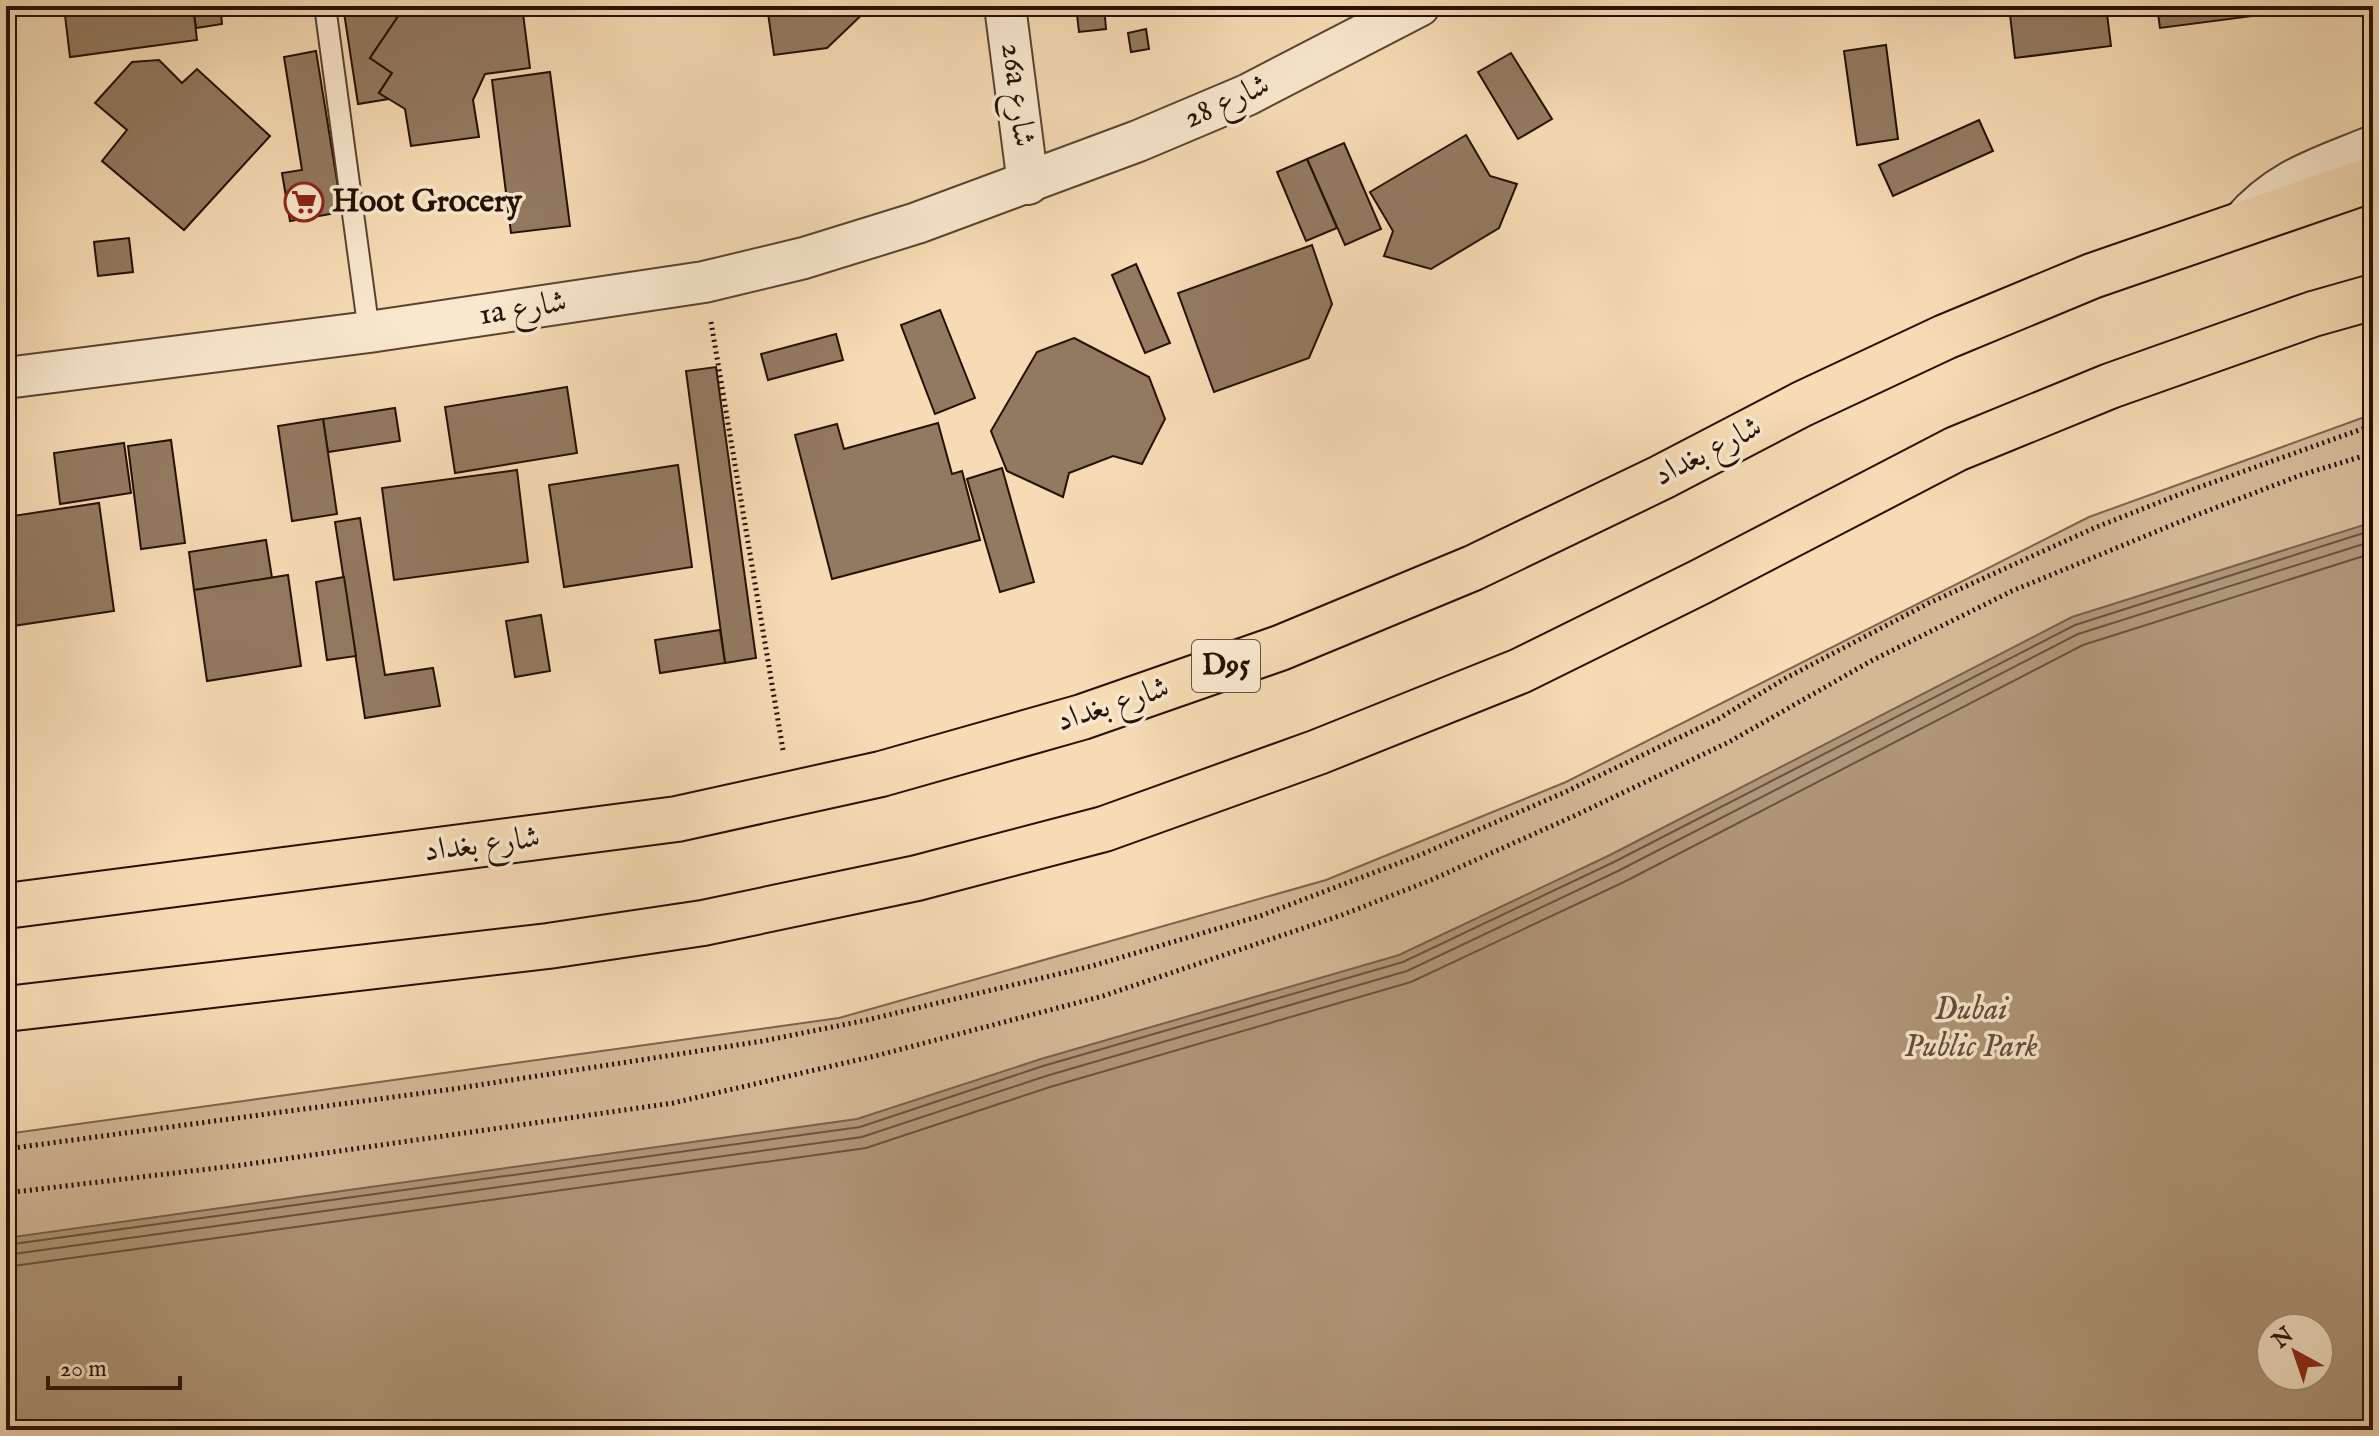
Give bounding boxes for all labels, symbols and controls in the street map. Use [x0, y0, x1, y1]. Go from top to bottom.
street label: 26a شارع [986, 40, 1044, 150]
street label: شارع 28 [1178, 65, 1278, 143]
supermarket icon: Hoot Grocery [283, 181, 325, 223]
place label: Hoot Grocery [332, 182, 523, 223]
street label: 1a شارع [476, 282, 570, 340]
street label: شارع بغداد [1647, 407, 1771, 500]
road number: D95 [1192, 640, 1260, 692]
street label: شارع بغداد [1051, 667, 1176, 746]
street label: شارع بغداد [422, 818, 543, 876]
park label: Dubai Public Park [1904, 990, 2038, 1068]
north arrow [2255, 1312, 2335, 1392]
text: N [2266, 1321, 2300, 1356]
scale bar [48, 1340, 180, 1390]
text: 20 m [60, 1354, 107, 1385]

